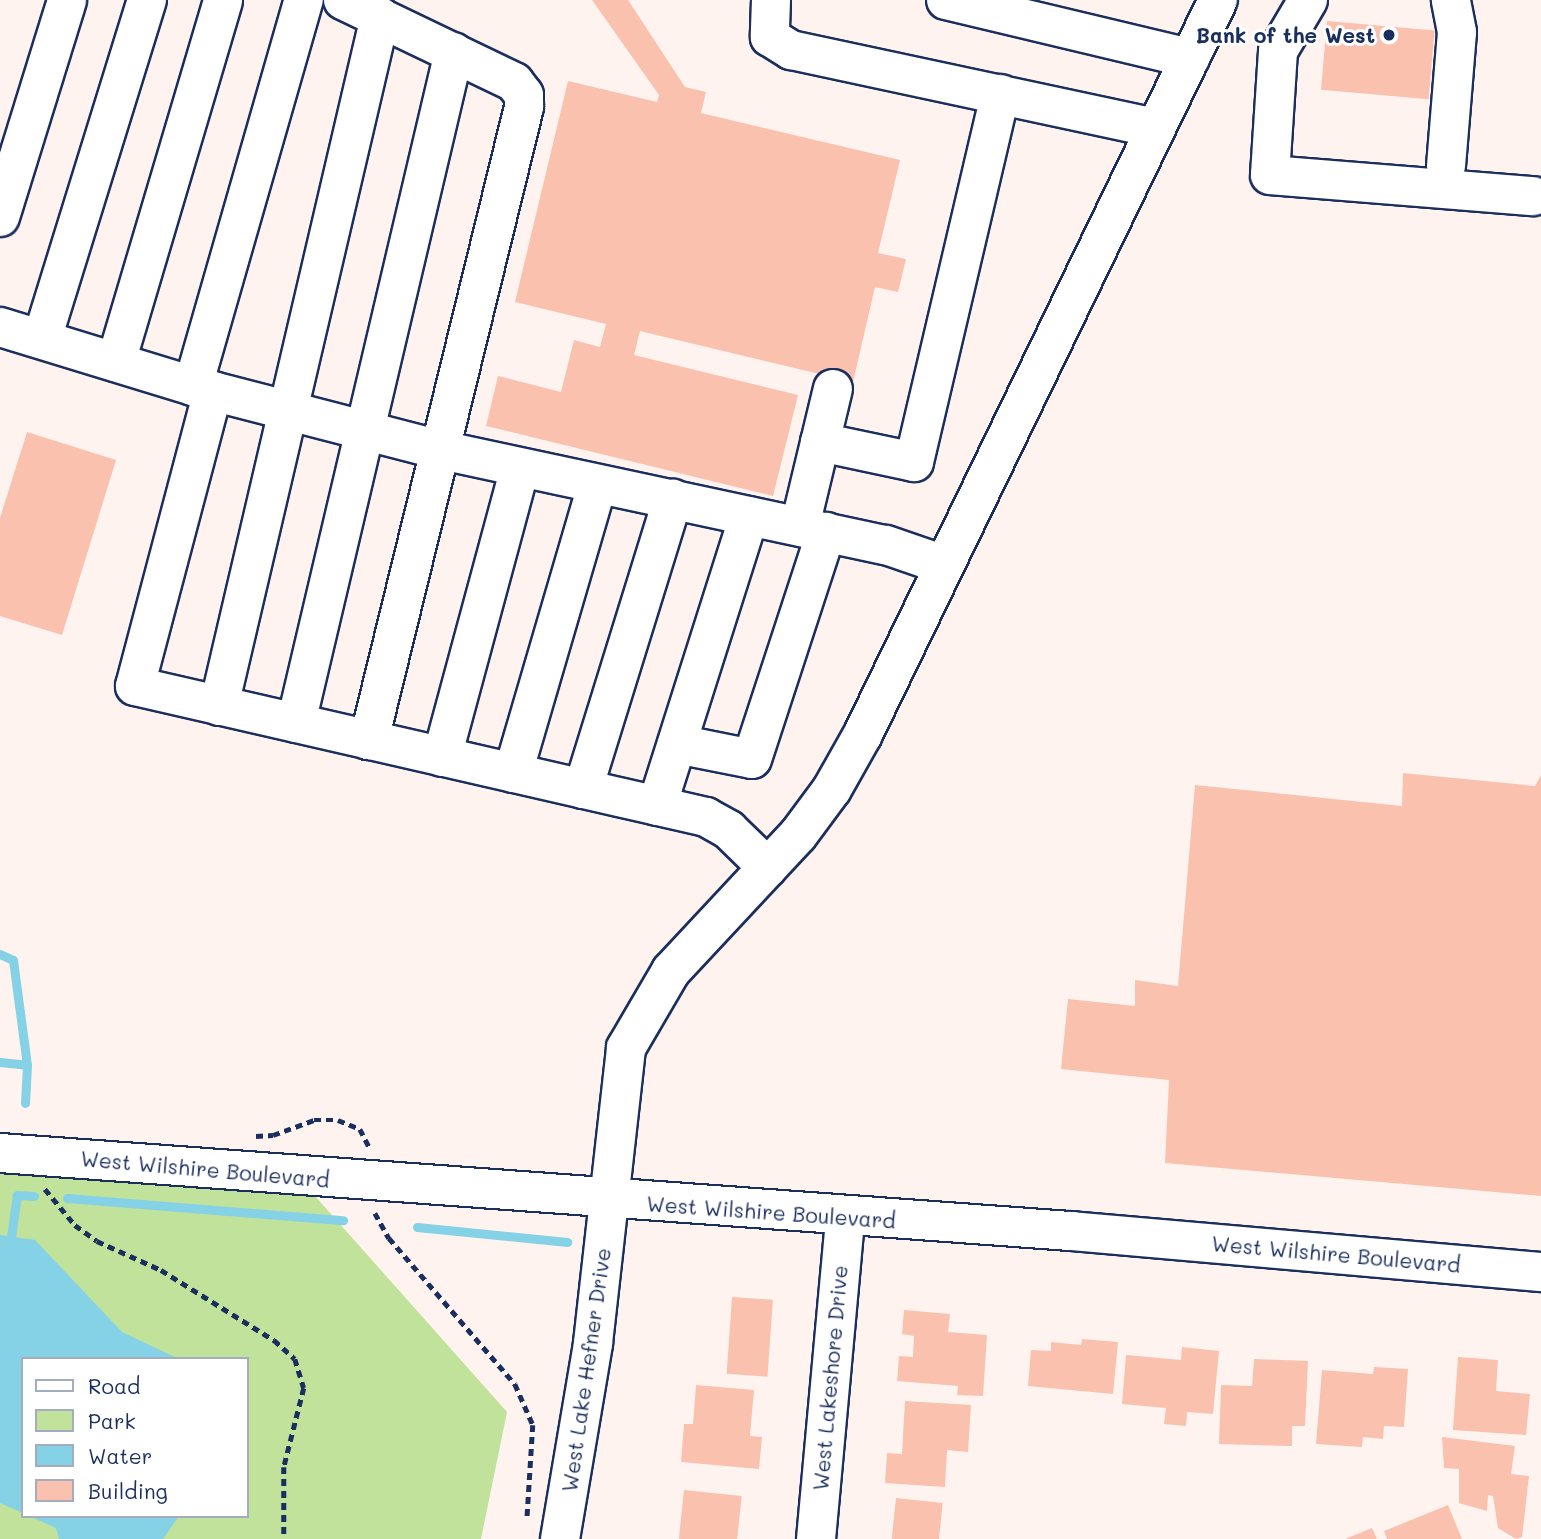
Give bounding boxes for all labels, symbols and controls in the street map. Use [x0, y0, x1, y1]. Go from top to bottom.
place label: Bank of the West [1196, 22, 1375, 48]
marker: Bank of the West [1381, 27, 1397, 43]
street label: West Wilshire Boulevard [79, 1146, 331, 1192]
street label: West Wilshire Boulevard [646, 1191, 896, 1233]
street label: West Wilshire Boulevard [1210, 1231, 1462, 1277]
street label: West Lake Hefner Drive [556, 1246, 616, 1494]
street label: West Lakeshore Drive [808, 1264, 852, 1492]
legend [21, 1357, 248, 1518]
text: Road [88, 1372, 140, 1399]
text: Park [88, 1407, 136, 1434]
text: Water [88, 1442, 152, 1469]
text: Building [88, 1477, 168, 1504]

